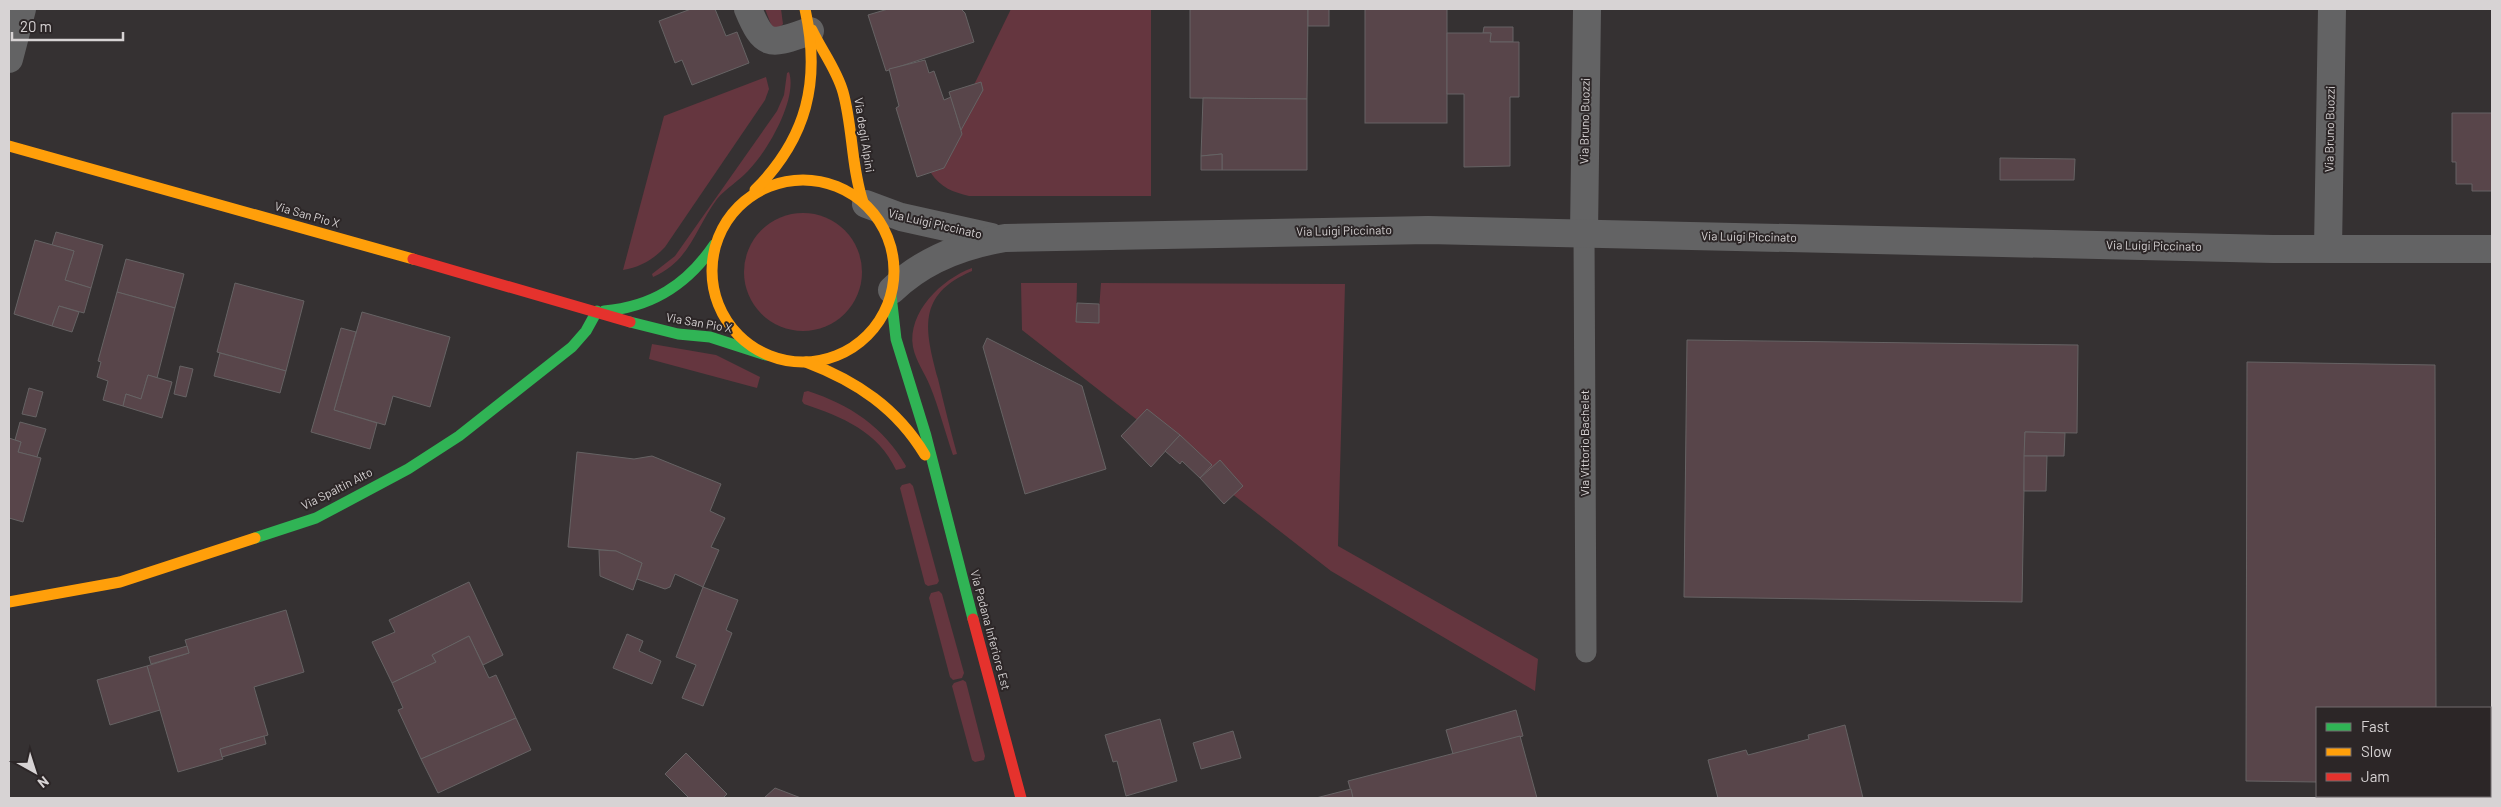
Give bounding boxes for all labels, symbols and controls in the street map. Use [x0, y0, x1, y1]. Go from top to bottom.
scale bar [12, 10, 124, 42]
text: 20 m [20, 17, 52, 35]
street label: Via Bruno Buozzi [1576, 78, 1592, 164]
street label: Via Bruno Buozzi [2321, 86, 2337, 172]
street label: Via degli Alpini [852, 96, 878, 173]
street label: Via San Pio X [273, 198, 341, 230]
street label: Via Luigi Piccinato [887, 205, 983, 241]
street label: Via Luigi Piccinato [1296, 222, 1392, 238]
street label: Via Luigi Piccinato [1701, 228, 1797, 244]
street label: Via Luigi Piccinato [2106, 237, 2202, 253]
street label: Via San Pio X [665, 309, 733, 335]
street label: Via Vittorio Bachelet [1577, 390, 1591, 496]
street label: Via Spaltin Alto [299, 464, 375, 512]
street label: Via Padana Inferiore Est [968, 568, 1014, 691]
legend [2316, 707, 2491, 797]
text: Fast [2361, 717, 2389, 735]
text: Slow [2361, 742, 2392, 760]
north arrow [10, 747, 60, 797]
text: Jam [2361, 767, 2390, 785]
text: N [35, 773, 52, 792]

